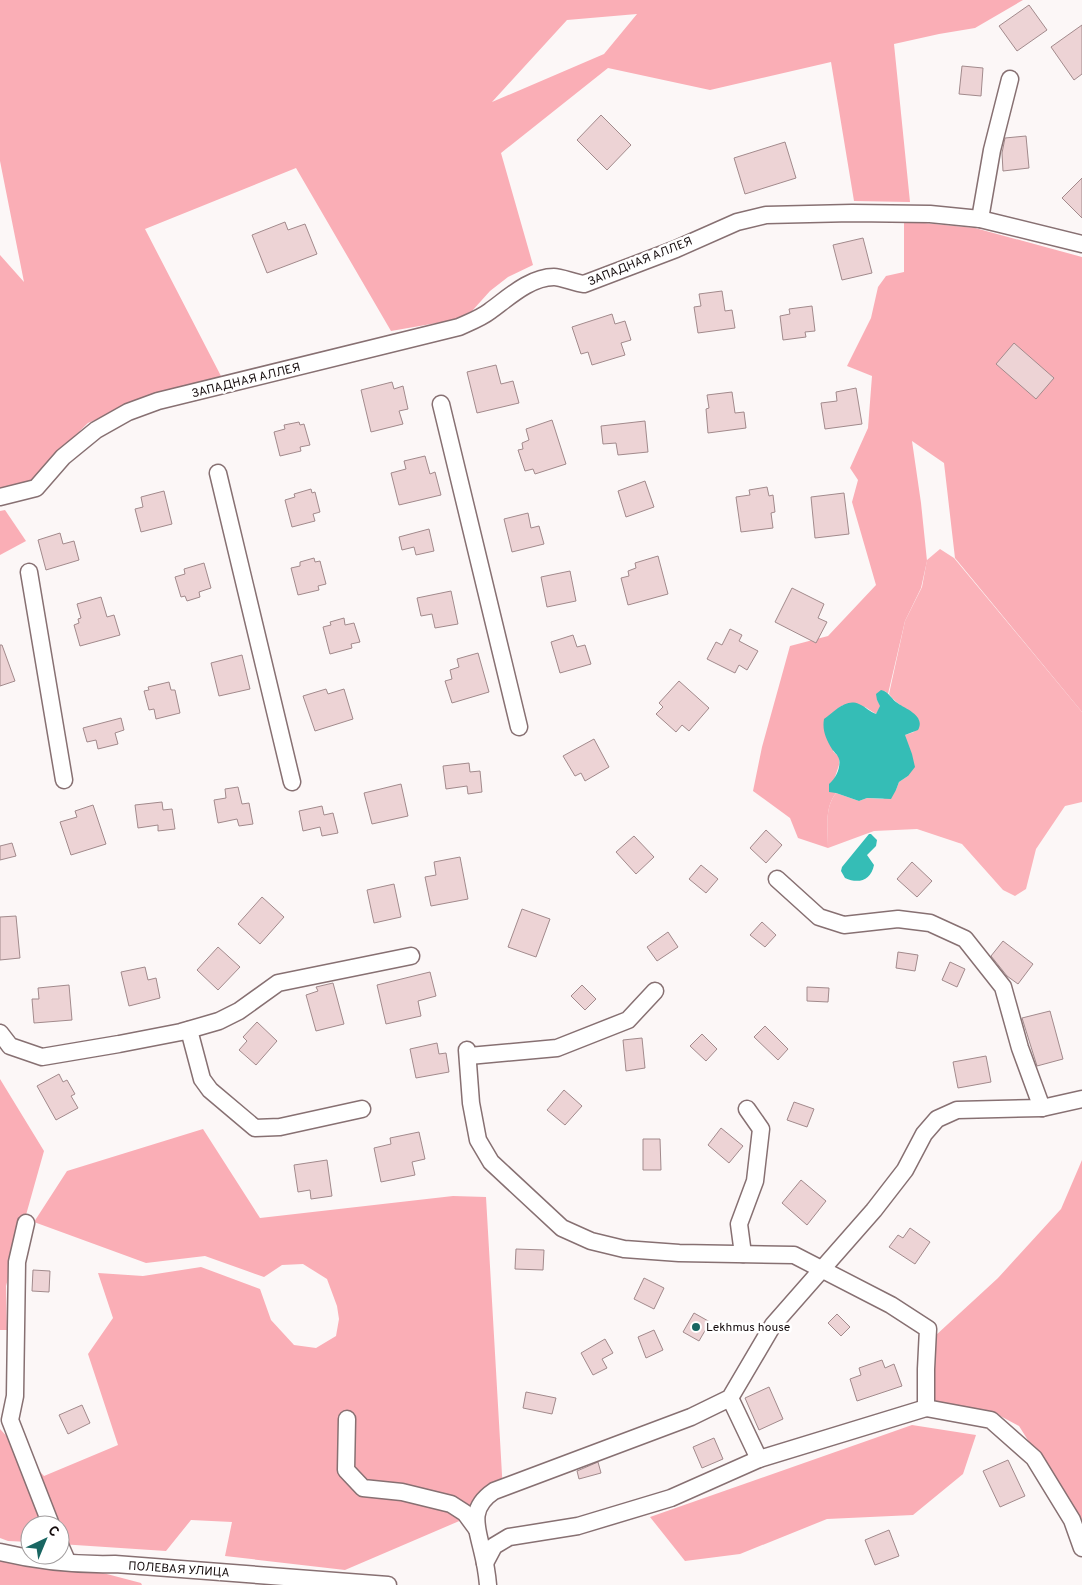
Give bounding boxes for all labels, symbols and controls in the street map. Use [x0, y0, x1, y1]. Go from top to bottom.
street label: ЗАПАДНАЯ АЛЛЕЯ [586, 234, 695, 290]
street label: ЗАПАДНАЯ АЛЛЕЯ [190, 360, 302, 402]
place label: Lekhmus house [706, 1320, 790, 1336]
marker: Lekhmus house [690, 1321, 702, 1333]
north arrow [20, 1515, 70, 1565]
text: С [44, 1523, 62, 1541]
street label: ПОЛЕВАЯ УЛИЦА [128, 1558, 230, 1582]

